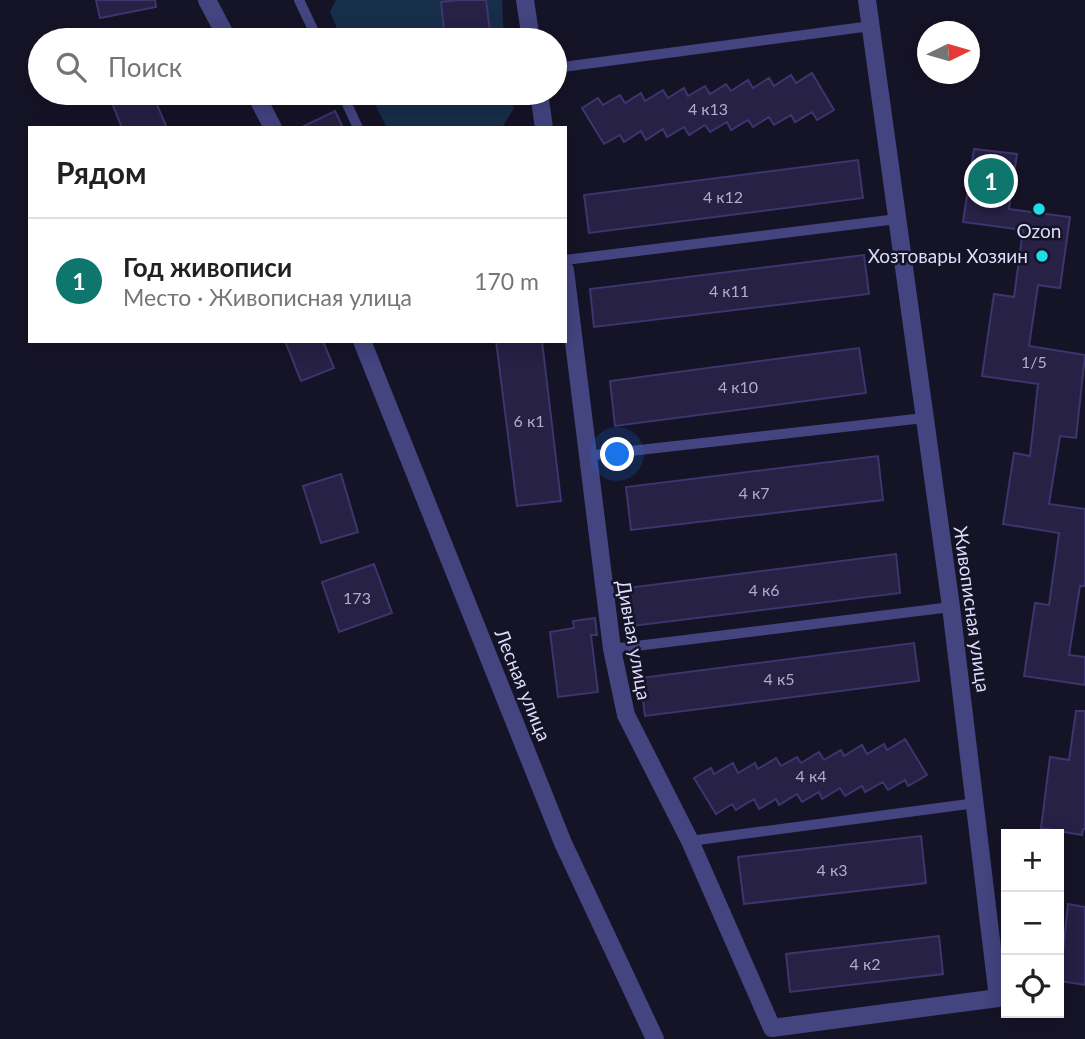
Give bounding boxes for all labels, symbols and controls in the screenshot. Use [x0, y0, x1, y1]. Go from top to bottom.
north arrow [917, 21, 980, 84]
search box [28, 28, 567, 105]
icon: search [52, 48, 90, 86]
text: Поиск [108, 51, 182, 83]
house number: 4 к13 [688, 99, 728, 118]
text: Рядом [56, 154, 146, 190]
pin: 1 [968, 155, 1014, 207]
house number: 4 к12 [703, 187, 743, 206]
marker: Ozon [1031, 201, 1047, 217]
place label: Ozon [1017, 219, 1061, 242]
place label: Хозтовары Хозяин [868, 244, 1028, 267]
marker: Хозтовары Хозяин [1034, 248, 1050, 264]
text: Год живописи [123, 251, 292, 283]
text: 1 [72, 267, 86, 295]
text: 170 m [474, 267, 539, 295]
house number: 4 к11 [709, 281, 749, 300]
text: Место · Живописная улица [123, 283, 412, 311]
house number: 1/5 [1021, 352, 1047, 371]
house number: 4 к10 [718, 377, 758, 396]
house number: 6 к1 [514, 411, 544, 430]
your location [600, 437, 634, 471]
house number: 4 к7 [739, 483, 769, 502]
street label: Живописная улица [949, 524, 996, 694]
street label: Дивная улица [613, 578, 656, 702]
house number: 4 к6 [749, 580, 779, 599]
house number: 173 [343, 588, 371, 607]
street label: Лесная улица [490, 624, 556, 744]
house number: 4 к5 [764, 669, 794, 688]
house number: 4 к4 [796, 766, 826, 785]
map controls [1001, 829, 1064, 1018]
button: + [1001, 829, 1064, 892]
house number: 4 к3 [817, 860, 847, 879]
button: − [1001, 892, 1064, 955]
house number: 4 к2 [850, 954, 880, 973]
button: locate [1001, 955, 1064, 1018]

